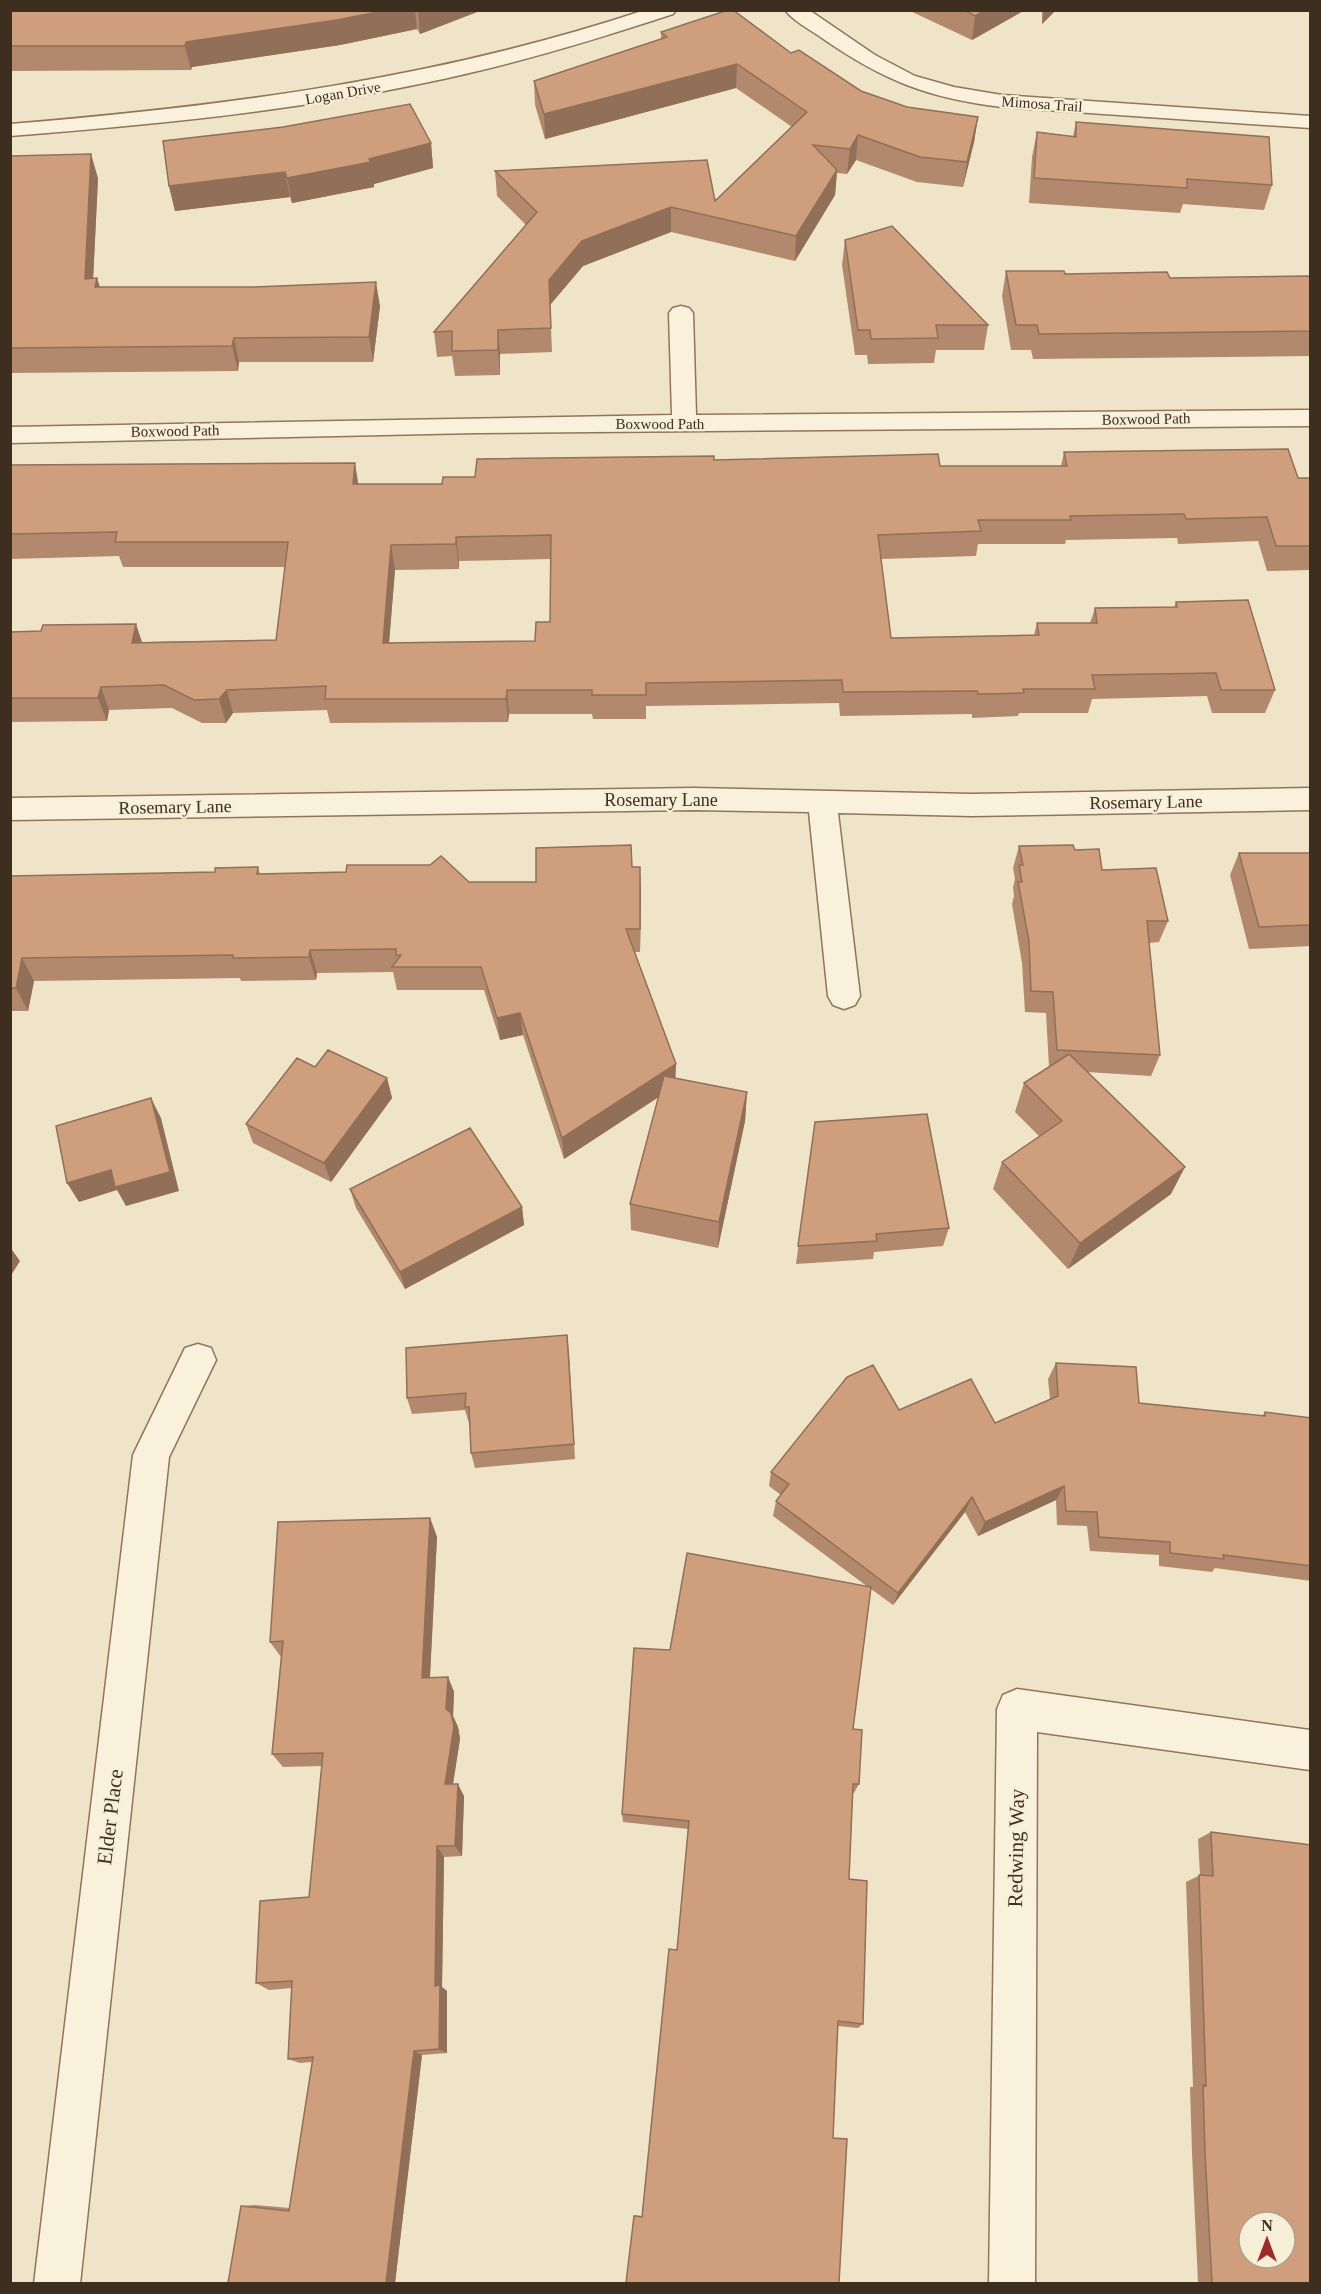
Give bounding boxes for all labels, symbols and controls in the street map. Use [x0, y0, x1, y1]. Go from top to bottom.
street label: Logan Drive [304, 78, 382, 107]
street label: Mimosa Trail [1001, 93, 1083, 115]
street label: Boxwood Path [1101, 410, 1191, 428]
street label: Boxwood Path [616, 416, 705, 432]
street label: Boxwood Path [130, 422, 220, 440]
street label: Rosemary Lane [604, 790, 718, 810]
street label: Rosemary Lane [1089, 791, 1203, 813]
street label: Rosemary Lane [118, 796, 232, 818]
street label: Elder Place [92, 1768, 128, 1866]
street label: Redwing Way [1003, 1788, 1029, 1908]
north arrow [1237, 2210, 1297, 2270]
text: N [1261, 2217, 1273, 2234]

